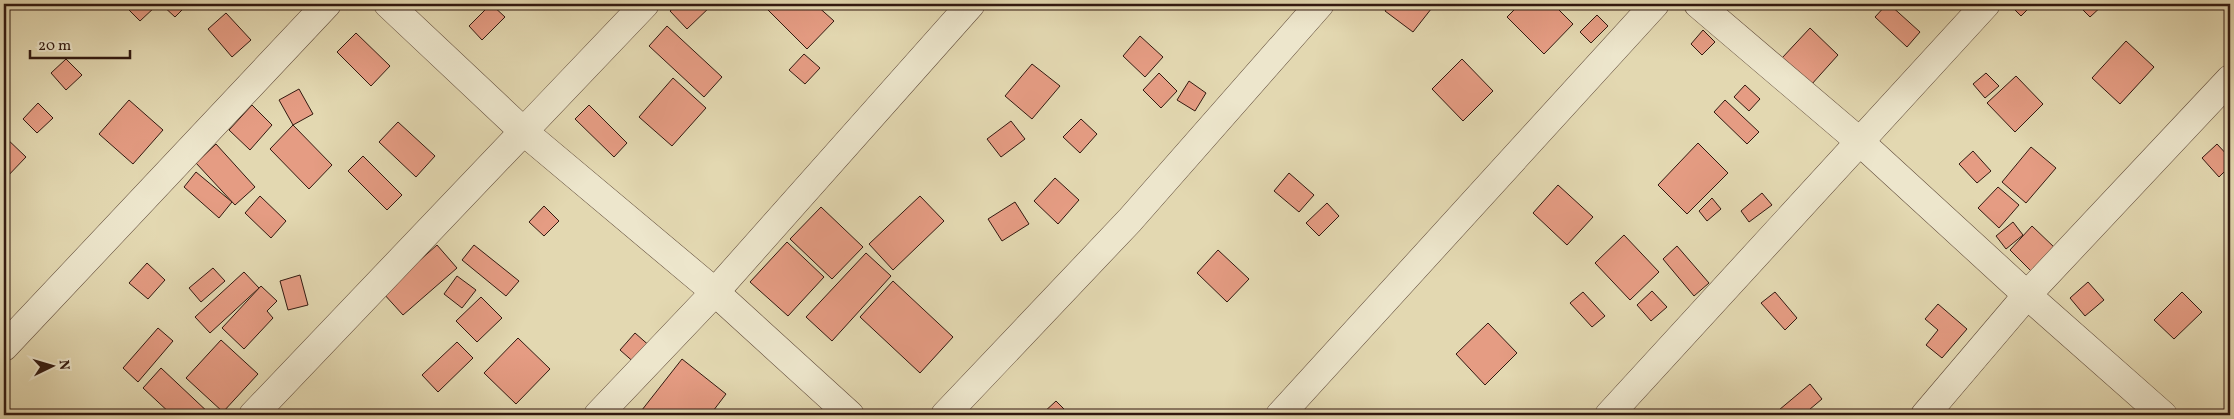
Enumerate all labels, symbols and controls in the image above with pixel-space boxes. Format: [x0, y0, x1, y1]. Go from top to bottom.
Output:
scale bar [30, 28, 130, 60]
text: 20 m [38, 36, 71, 57]
north arrow [28, 342, 78, 392]
text: N [54, 359, 73, 371]

